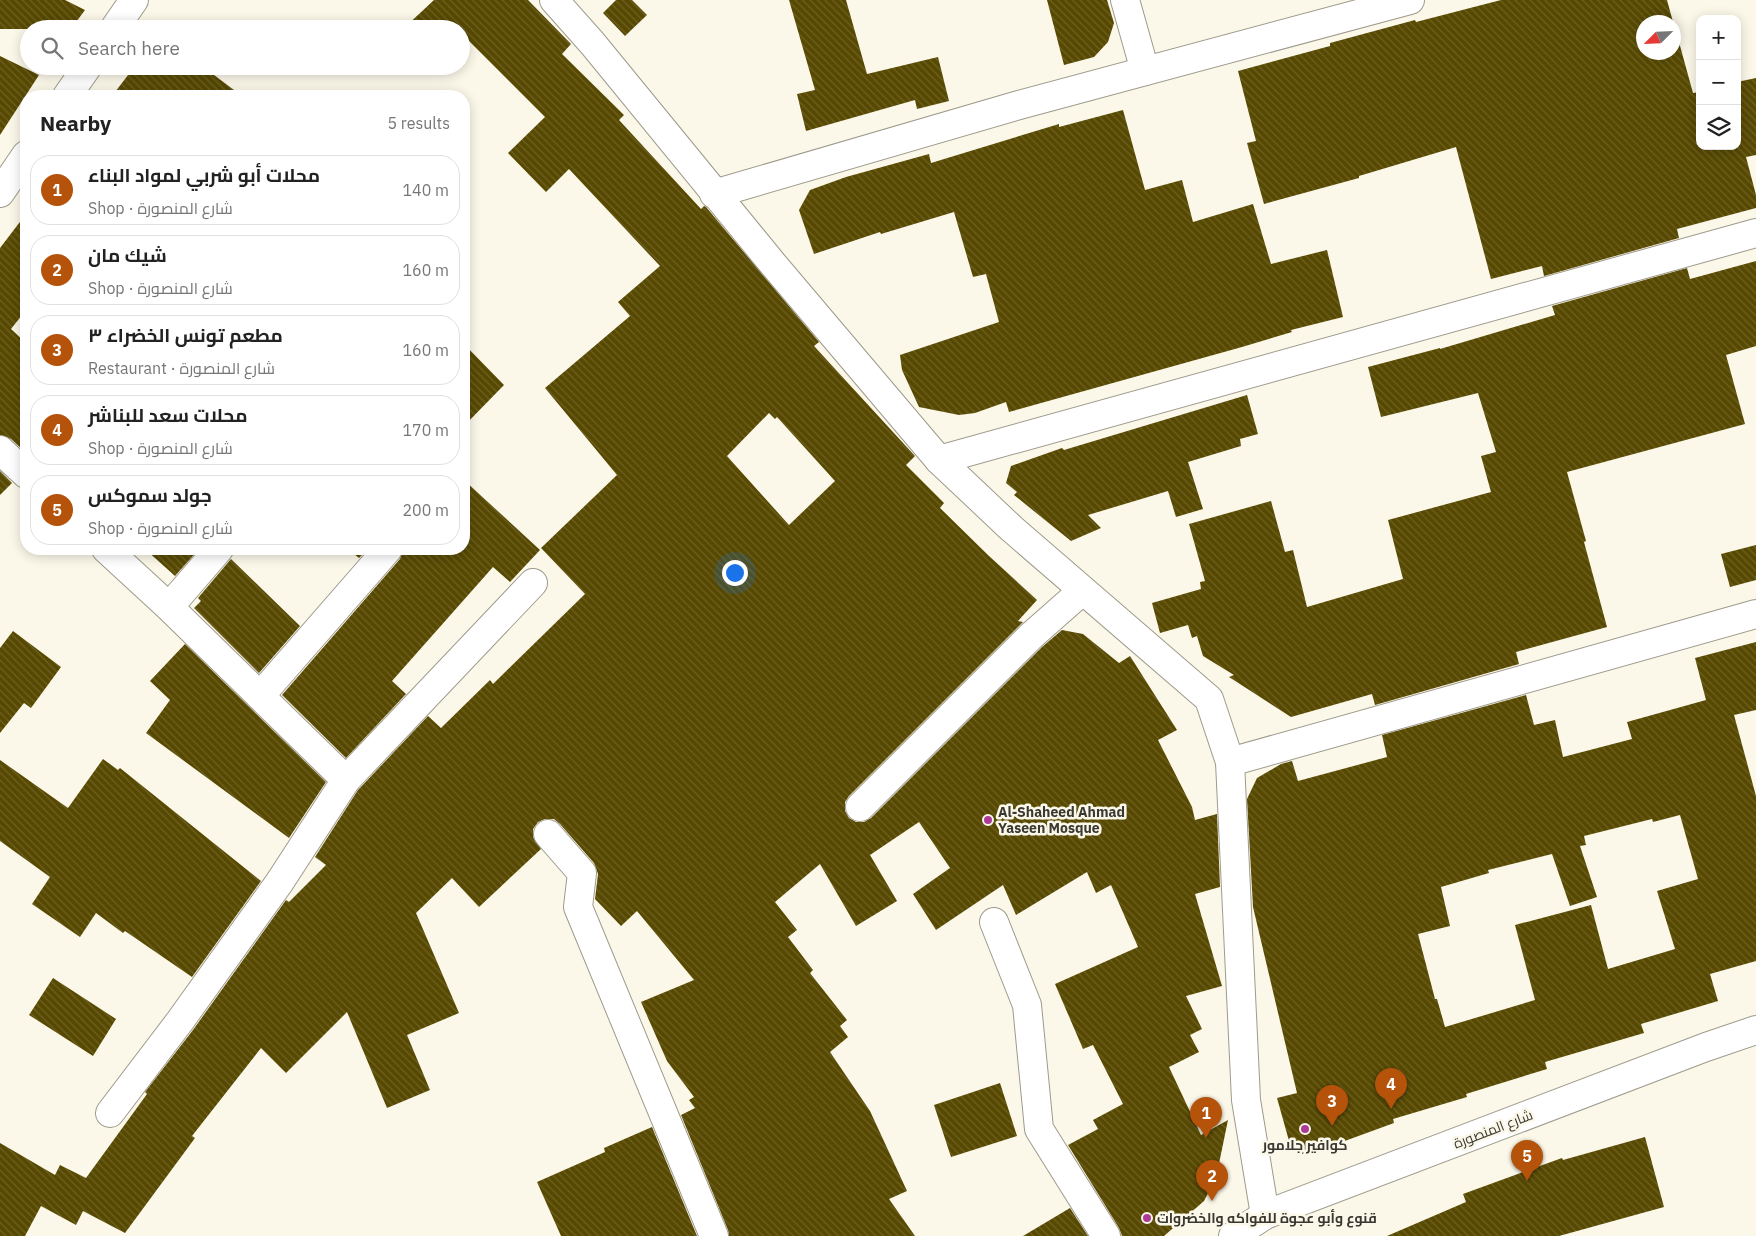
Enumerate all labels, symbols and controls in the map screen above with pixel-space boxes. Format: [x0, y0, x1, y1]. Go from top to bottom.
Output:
north arrow [1636, 15, 1681, 60]
map controls [1696, 15, 1741, 150]
button: + [1696, 15, 1741, 60]
search box [20, 20, 470, 75]
icon: search [38, 34, 66, 62]
text: Search here [78, 36, 180, 60]
button: − [1696, 60, 1741, 105]
button: layers [1696, 105, 1741, 150]
text: Nearby [40, 109, 111, 137]
text: 5 results [387, 113, 450, 133]
text: محلات أبو شربي لمواد البناء [88, 163, 320, 187]
text: 1 [52, 180, 62, 200]
text: 140 m [402, 180, 449, 200]
text: Shop · شارع المنصورة [88, 198, 233, 218]
text: شيك مان [88, 243, 167, 267]
text: 2 [52, 260, 62, 280]
text: 160 m [402, 260, 449, 280]
text: Shop · شارع المنصورة [88, 278, 233, 298]
text: مطعم تونس الخضراء ٣ [88, 323, 283, 347]
text: 3 [52, 340, 62, 360]
text: 160 m [402, 340, 449, 360]
text: Restaurant · شارع المنصورة [88, 358, 275, 378]
text: محلات سعد للبناشر [88, 403, 248, 427]
text: 4 [52, 420, 62, 440]
text: 170 m [402, 420, 449, 440]
text: Shop · شارع المنصورة [88, 438, 233, 458]
text: جولد سموكس [88, 483, 212, 507]
text: 5 [52, 500, 62, 520]
text: 200 m [402, 500, 449, 520]
text: Shop · شارع المنصورة [88, 518, 233, 538]
your location [722, 560, 748, 586]
place label: Al-Shaheed Ahmad Yaseen Mosque [998, 803, 1125, 837]
marker: Al-Shaheed Ahmad Yaseen Mosque [982, 814, 994, 826]
pin: 4 [1375, 1068, 1407, 1109]
pin: 3 [1316, 1085, 1348, 1126]
pin: 1 [1190, 1097, 1222, 1138]
street label: شارع المنصورة [1451, 1106, 1535, 1152]
marker: كوافير جلامور [1299, 1123, 1311, 1135]
place label: كوافير جلامور [1261, 1136, 1348, 1154]
pin: 5 [1511, 1140, 1543, 1181]
pin: 2 [1196, 1160, 1228, 1201]
place label: قنوع وأبو عجوة للفواكه والخضروات [1157, 1209, 1377, 1228]
marker: قنوع وأبو عجوة للفواكه والخضروات [1141, 1212, 1153, 1224]

